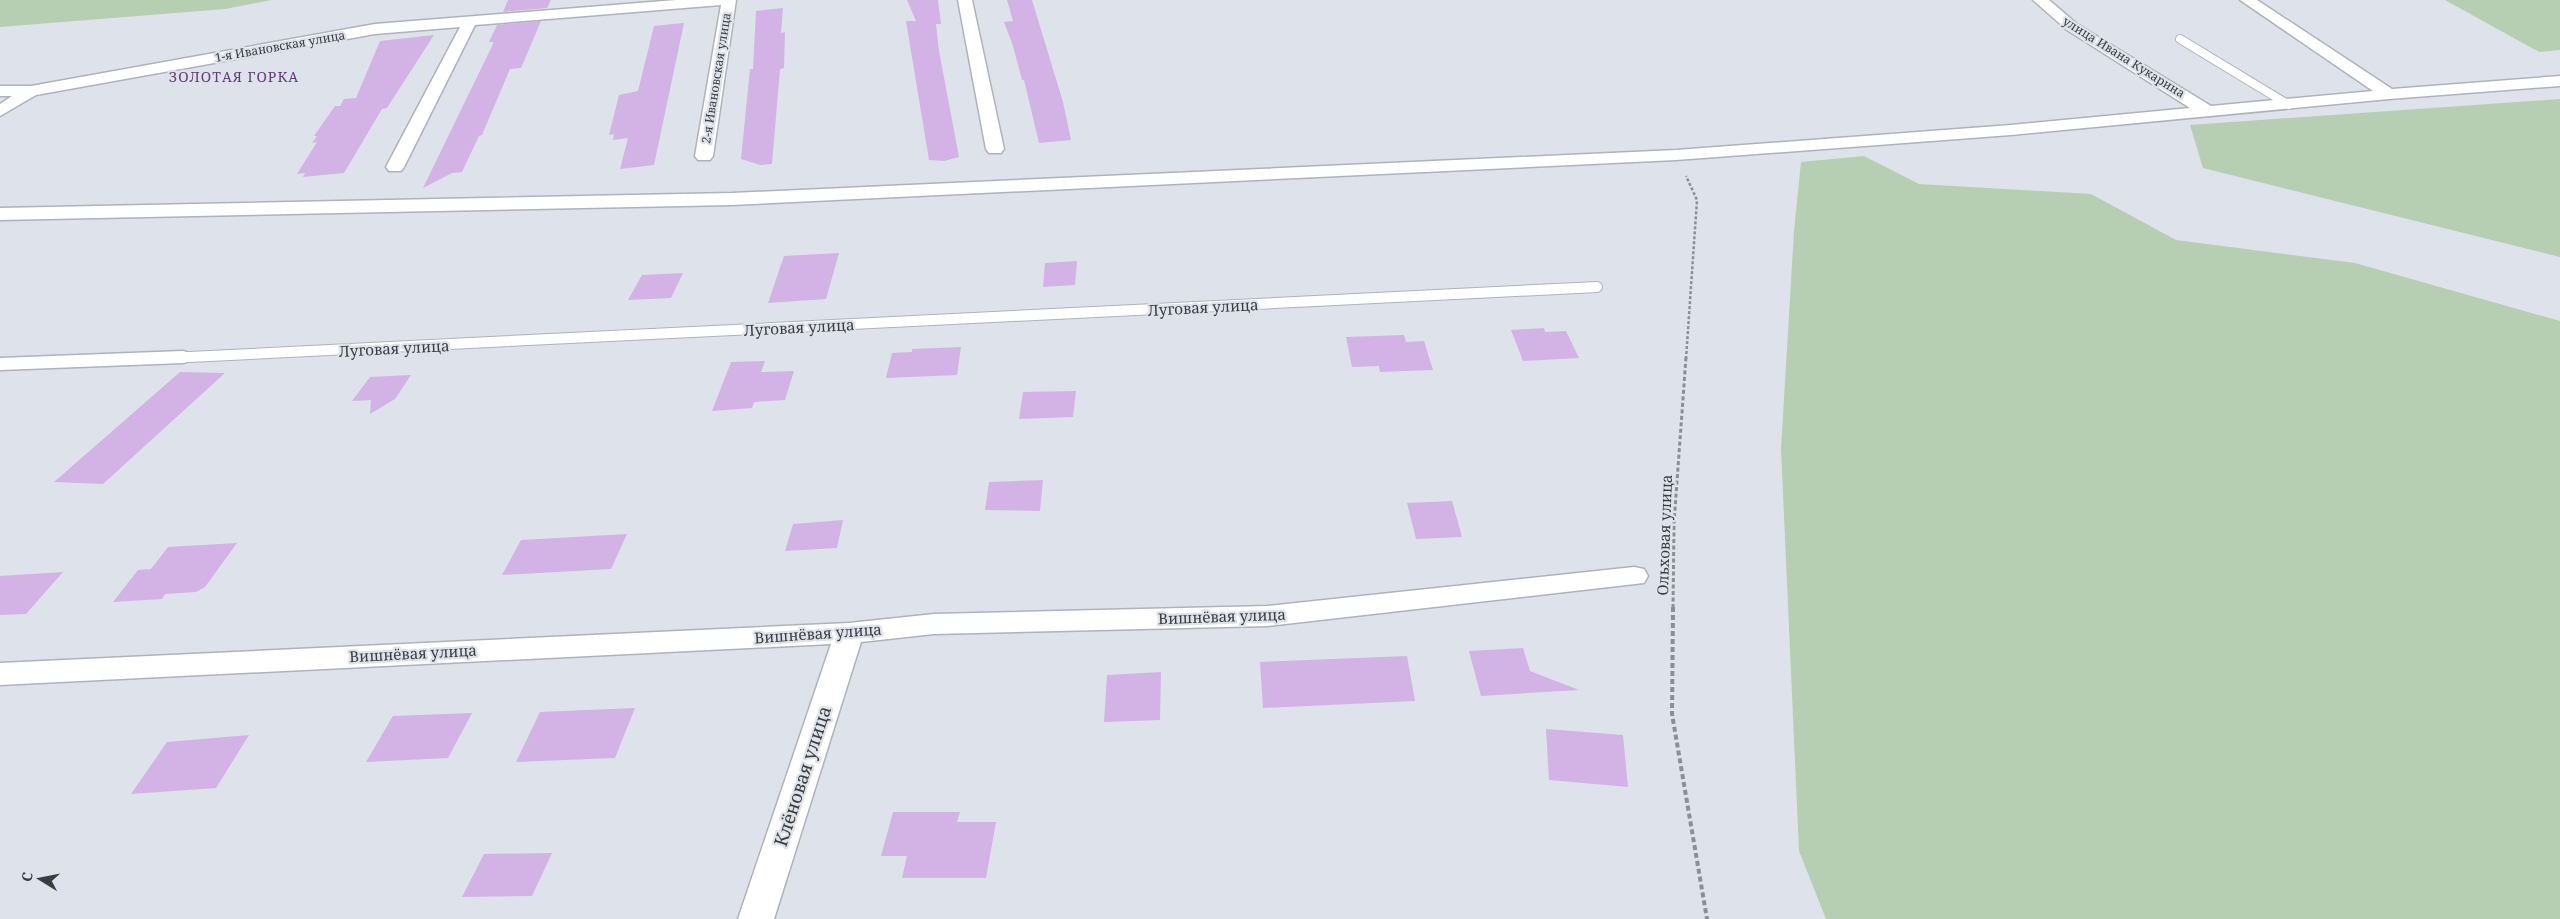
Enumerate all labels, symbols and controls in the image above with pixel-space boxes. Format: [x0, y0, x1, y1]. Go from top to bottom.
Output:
street label: 2-я Ивановская улица [697, 11, 735, 145]
street label: улица Ивана Кукарина [2060, 12, 2189, 102]
street label: 1-я Ивановская улица [214, 26, 347, 66]
district label: ЗОЛОТАЯ ГОРКА [169, 67, 299, 86]
street label: Луговая улица [1147, 294, 1259, 320]
street label: Луговая улица [743, 314, 855, 340]
street label: Луговая улица [338, 335, 450, 361]
street label: Ольховая улица [1652, 474, 1676, 596]
street label: Вишнёвая улица [1158, 604, 1286, 628]
street label: Вишнёвая улица [754, 619, 882, 647]
street label: Вишнёвая улица [349, 640, 477, 666]
street label: Клёновая улица [768, 703, 836, 849]
north arrow [15, 854, 65, 904]
text: С [17, 870, 37, 883]

